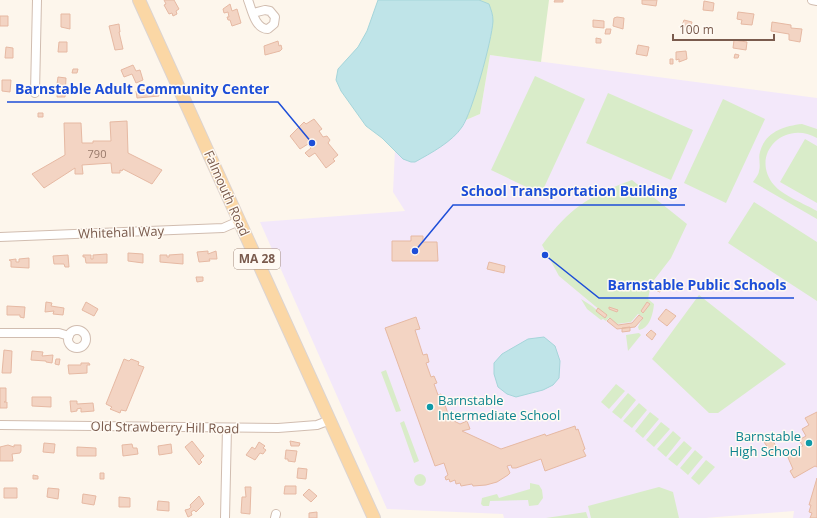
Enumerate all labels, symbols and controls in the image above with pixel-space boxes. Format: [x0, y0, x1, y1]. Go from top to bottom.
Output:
scale bar [673, 16, 774, 42]
text: 100 m [679, 21, 714, 38]
callout: Barnstable Adult Community Center [7, 76, 278, 102]
text: Barnstable Adult Community Center [15, 79, 270, 98]
house number: 790 [88, 146, 106, 161]
street label: Falmouth Road [200, 147, 254, 239]
callout: School Transportation Building [453, 179, 685, 205]
text: School Transportation Building [461, 181, 677, 200]
street label: Whitehall Way [78, 221, 165, 242]
road number: MA 28 [234, 249, 280, 269]
callout: Barnstable Public Schools [599, 272, 794, 298]
text: Barnstable Public Schools [608, 275, 786, 294]
place label: Barnstable Intermediate School [438, 391, 560, 424]
marker: Barnstable Intermediate School [425, 402, 435, 412]
street label: Old Strawberry Hill Road [91, 417, 239, 437]
place label: Barnstable High School [729, 427, 801, 460]
marker: Barnstable High School [804, 438, 814, 448]

